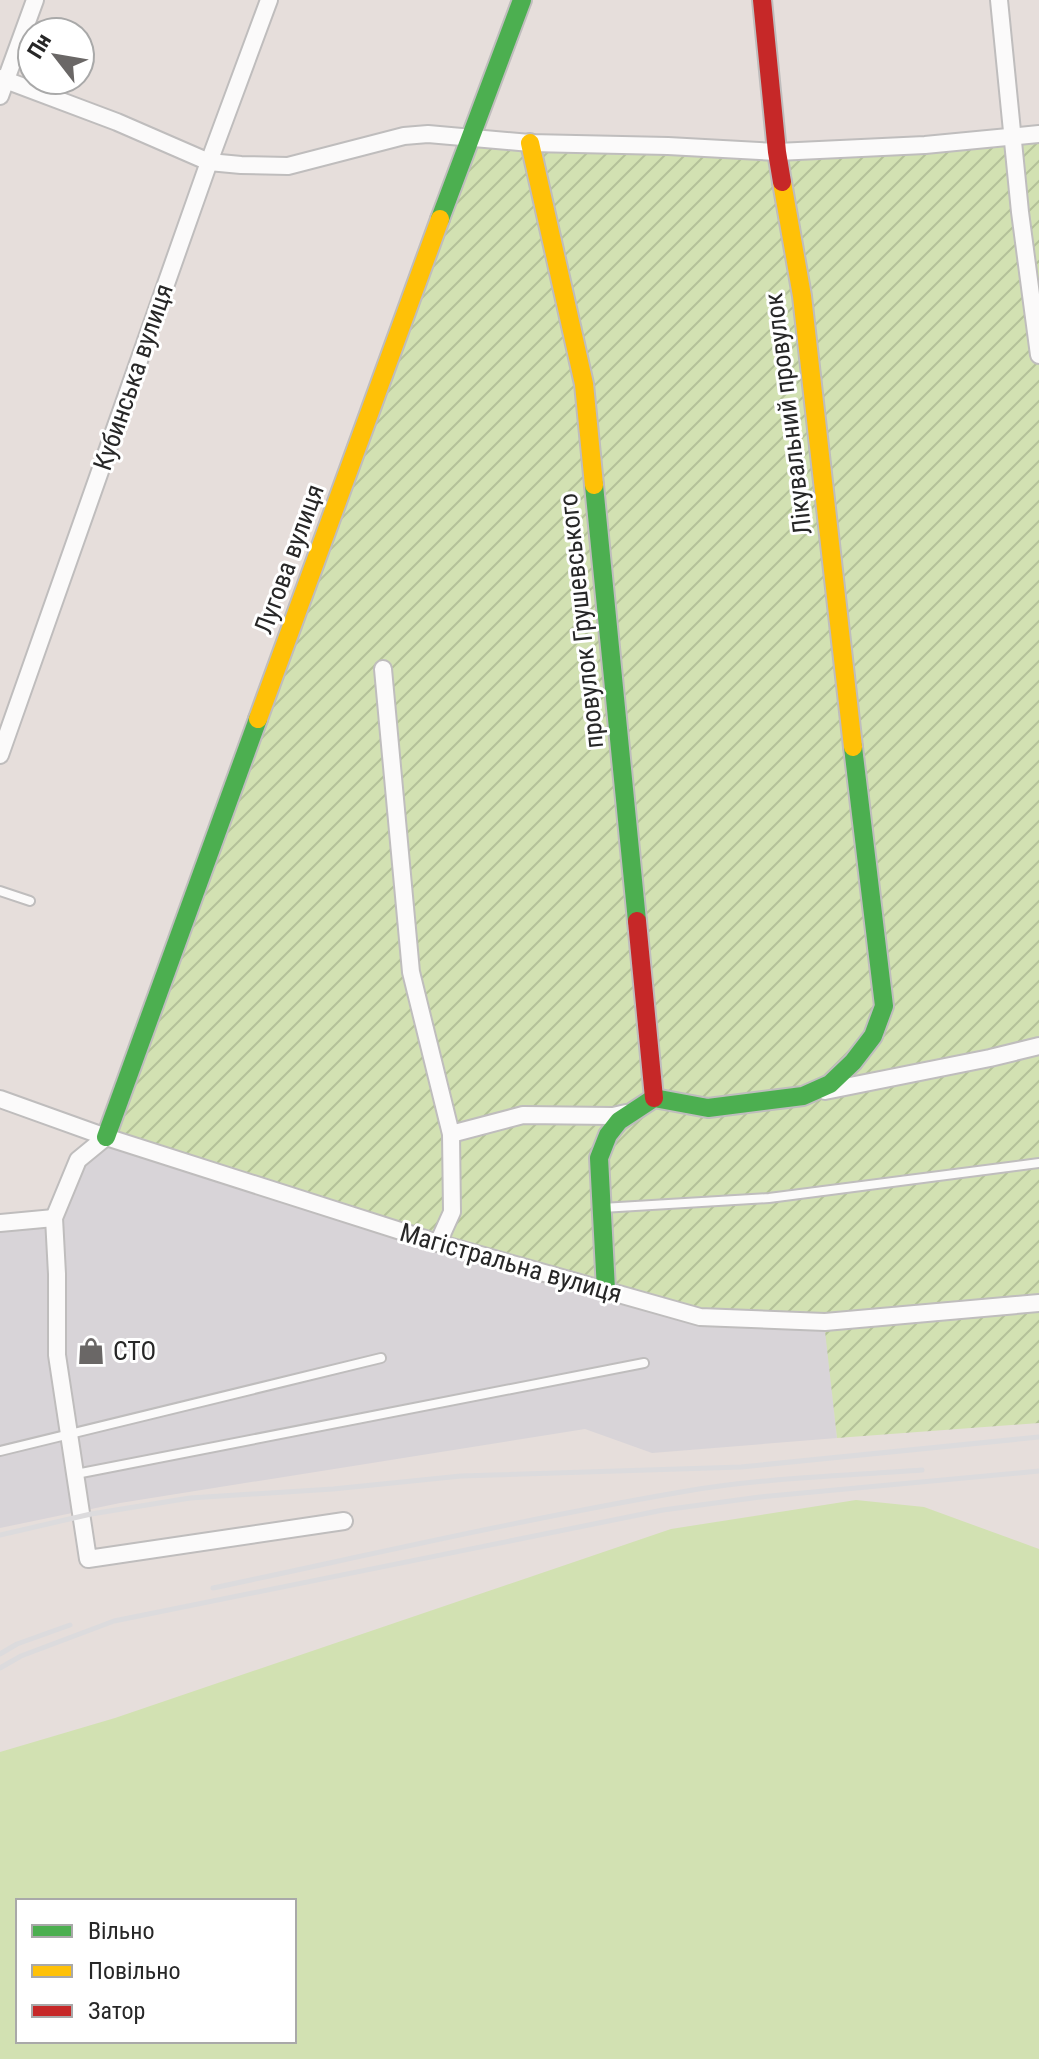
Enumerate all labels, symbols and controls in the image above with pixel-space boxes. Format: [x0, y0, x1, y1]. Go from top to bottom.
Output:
north arrow [16, 16, 96, 96]
text: Пн [22, 29, 56, 63]
street label: Кубинська вулиця [87, 280, 179, 474]
street label: Лікувальний провулок [758, 291, 818, 537]
street label: Лугова вулиця [248, 480, 330, 638]
street label: провулок Грушевського [553, 492, 609, 750]
street label: Магістральна вулиця [397, 1217, 625, 1309]
shop icon: СТО [76, 1336, 106, 1366]
place label: СТО [113, 1336, 156, 1366]
legend [16, 1899, 296, 2043]
text: Вільно [88, 1917, 155, 1945]
text: Повільно [88, 1957, 181, 1985]
text: Затор [88, 1997, 145, 2025]

